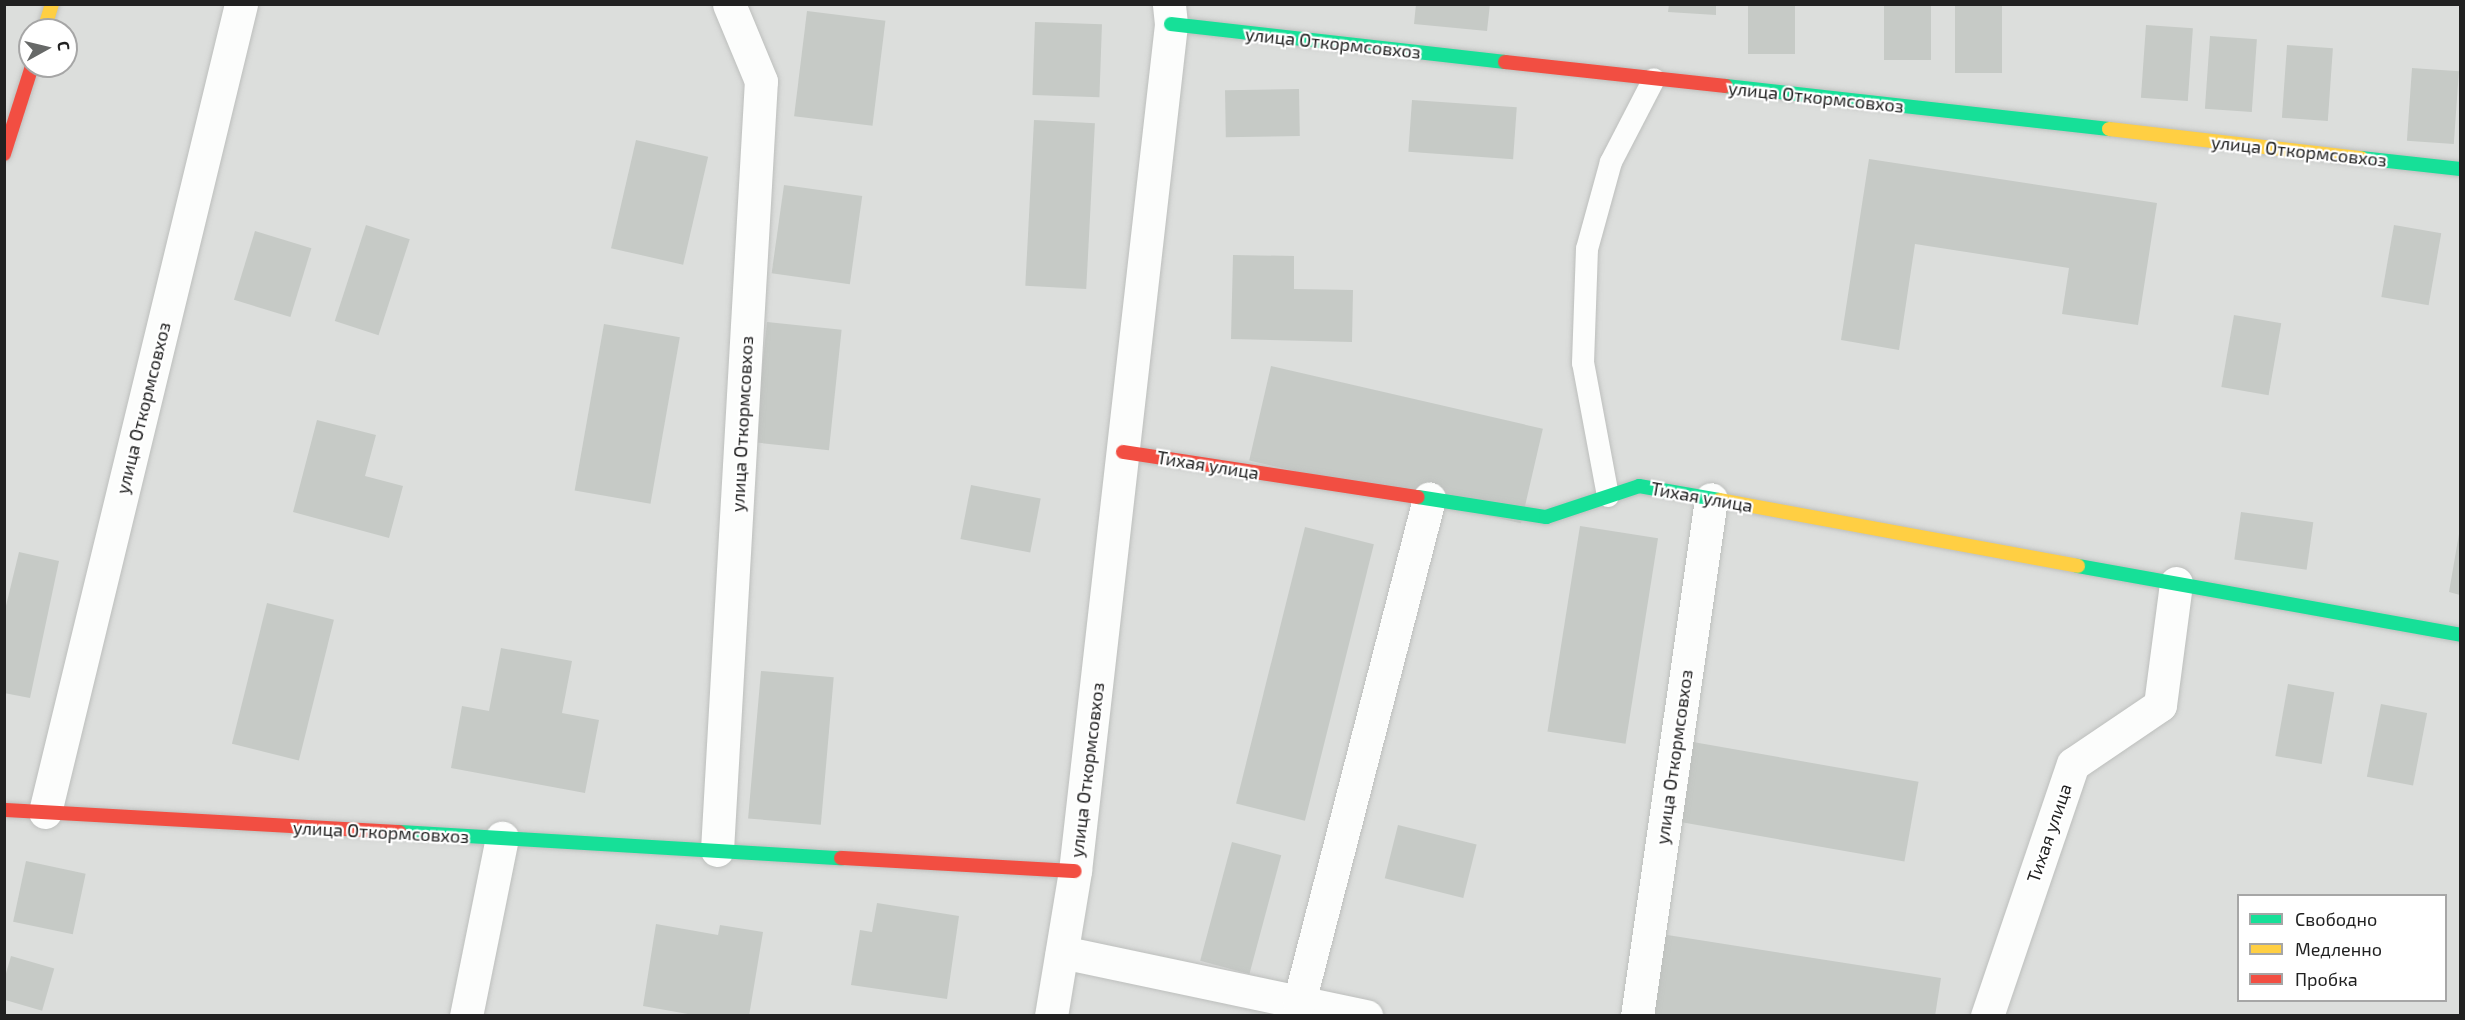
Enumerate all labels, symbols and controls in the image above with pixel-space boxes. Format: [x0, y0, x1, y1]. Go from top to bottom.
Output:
north arrow [18, 18, 78, 78]
street label: улица Откормсовхоз [1244, 23, 1422, 63]
text: С [54, 40, 74, 52]
street label: улица Откормсовхоз [1727, 77, 1905, 117]
street label: улица Откормсовхоз [2210, 131, 2388, 171]
street label: улица Откормсовхоз [111, 320, 175, 496]
street label: улица Откормсовхоз [727, 335, 757, 513]
street label: Тихая улица [1155, 446, 1261, 484]
street label: Тихая улица [1649, 477, 1755, 517]
street label: улица Откормсовхоз [1651, 668, 1697, 846]
street label: улица Откормсовхоз [1066, 681, 1108, 859]
street label: Тихая улица [2022, 781, 2076, 885]
street label: улица Откормсовхоз [292, 817, 470, 847]
legend [2237, 894, 2447, 1002]
text: Свободно [2295, 908, 2377, 930]
text: Медленно [2295, 938, 2382, 960]
text: Пробка [2295, 968, 2358, 990]

